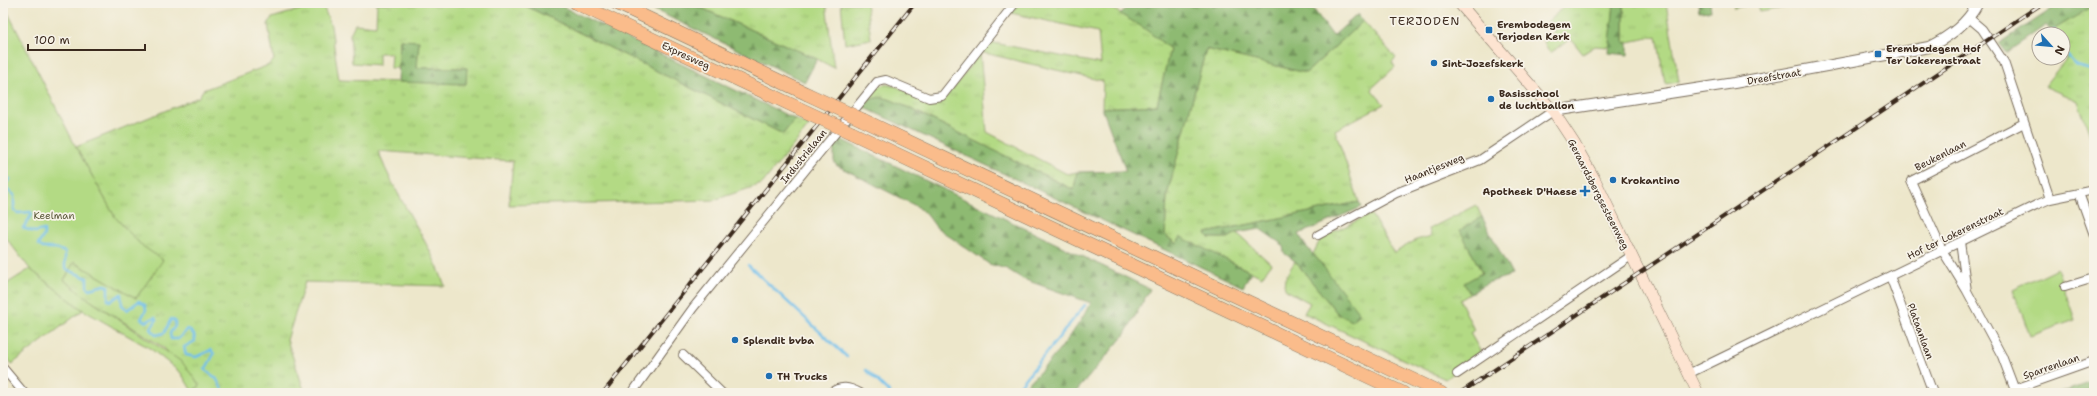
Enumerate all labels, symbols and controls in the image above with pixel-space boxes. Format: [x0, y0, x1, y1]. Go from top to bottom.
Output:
district label: TERJODEN [1390, 13, 1460, 29]
place label: Erembodegem Terjoden Kerk [1497, 18, 1571, 43]
marker: Erembodegem Terjoden Kerk [1484, 25, 1494, 35]
scale bar [28, 26, 145, 52]
north arrow [2031, 26, 2071, 66]
text: 100 m [34, 32, 70, 48]
street label: Expresweg [660, 39, 712, 72]
place label: Erembodegem Hof Ter Lokerenstraat [1886, 42, 1981, 67]
text: N [2051, 43, 2068, 58]
marker: Erembodegem Hof Ter Lokerenstraat [1873, 49, 1883, 59]
place label: Sint-Jozefskerk [1442, 57, 1524, 70]
marker: Sint-Jozefskerk [1429, 58, 1439, 68]
street label: Dreefstraat [1746, 65, 1802, 88]
place label: Basisschool de luchtballon [1499, 87, 1575, 112]
marker: Basisschool de luchtballon [1486, 94, 1496, 104]
street label: Industrielaan [777, 126, 829, 186]
street label: Geraardsbergsesteenweg [1565, 137, 1632, 252]
street label: Beukenlaan [1912, 137, 1968, 174]
street label: Haantjesweg [1403, 151, 1466, 186]
place label: Krokantino [1621, 174, 1680, 187]
marker: Krokantino [1608, 175, 1618, 185]
place label: Apotheek D'Haese [1483, 185, 1577, 198]
marker: Apotheek D'Haese [1580, 186, 1590, 196]
street label: Hof ter Lokerenstraat [1905, 204, 2006, 262]
park label: Keelman [33, 209, 75, 222]
street label: Plataanlaan [1904, 301, 1937, 361]
place label: Splendit bvba [743, 334, 814, 347]
marker: Splendit bvba [730, 335, 740, 345]
street label: Sparrenlaan [2021, 351, 2081, 382]
place label: TH Trucks [777, 370, 828, 383]
marker: TH Trucks [764, 371, 774, 381]

